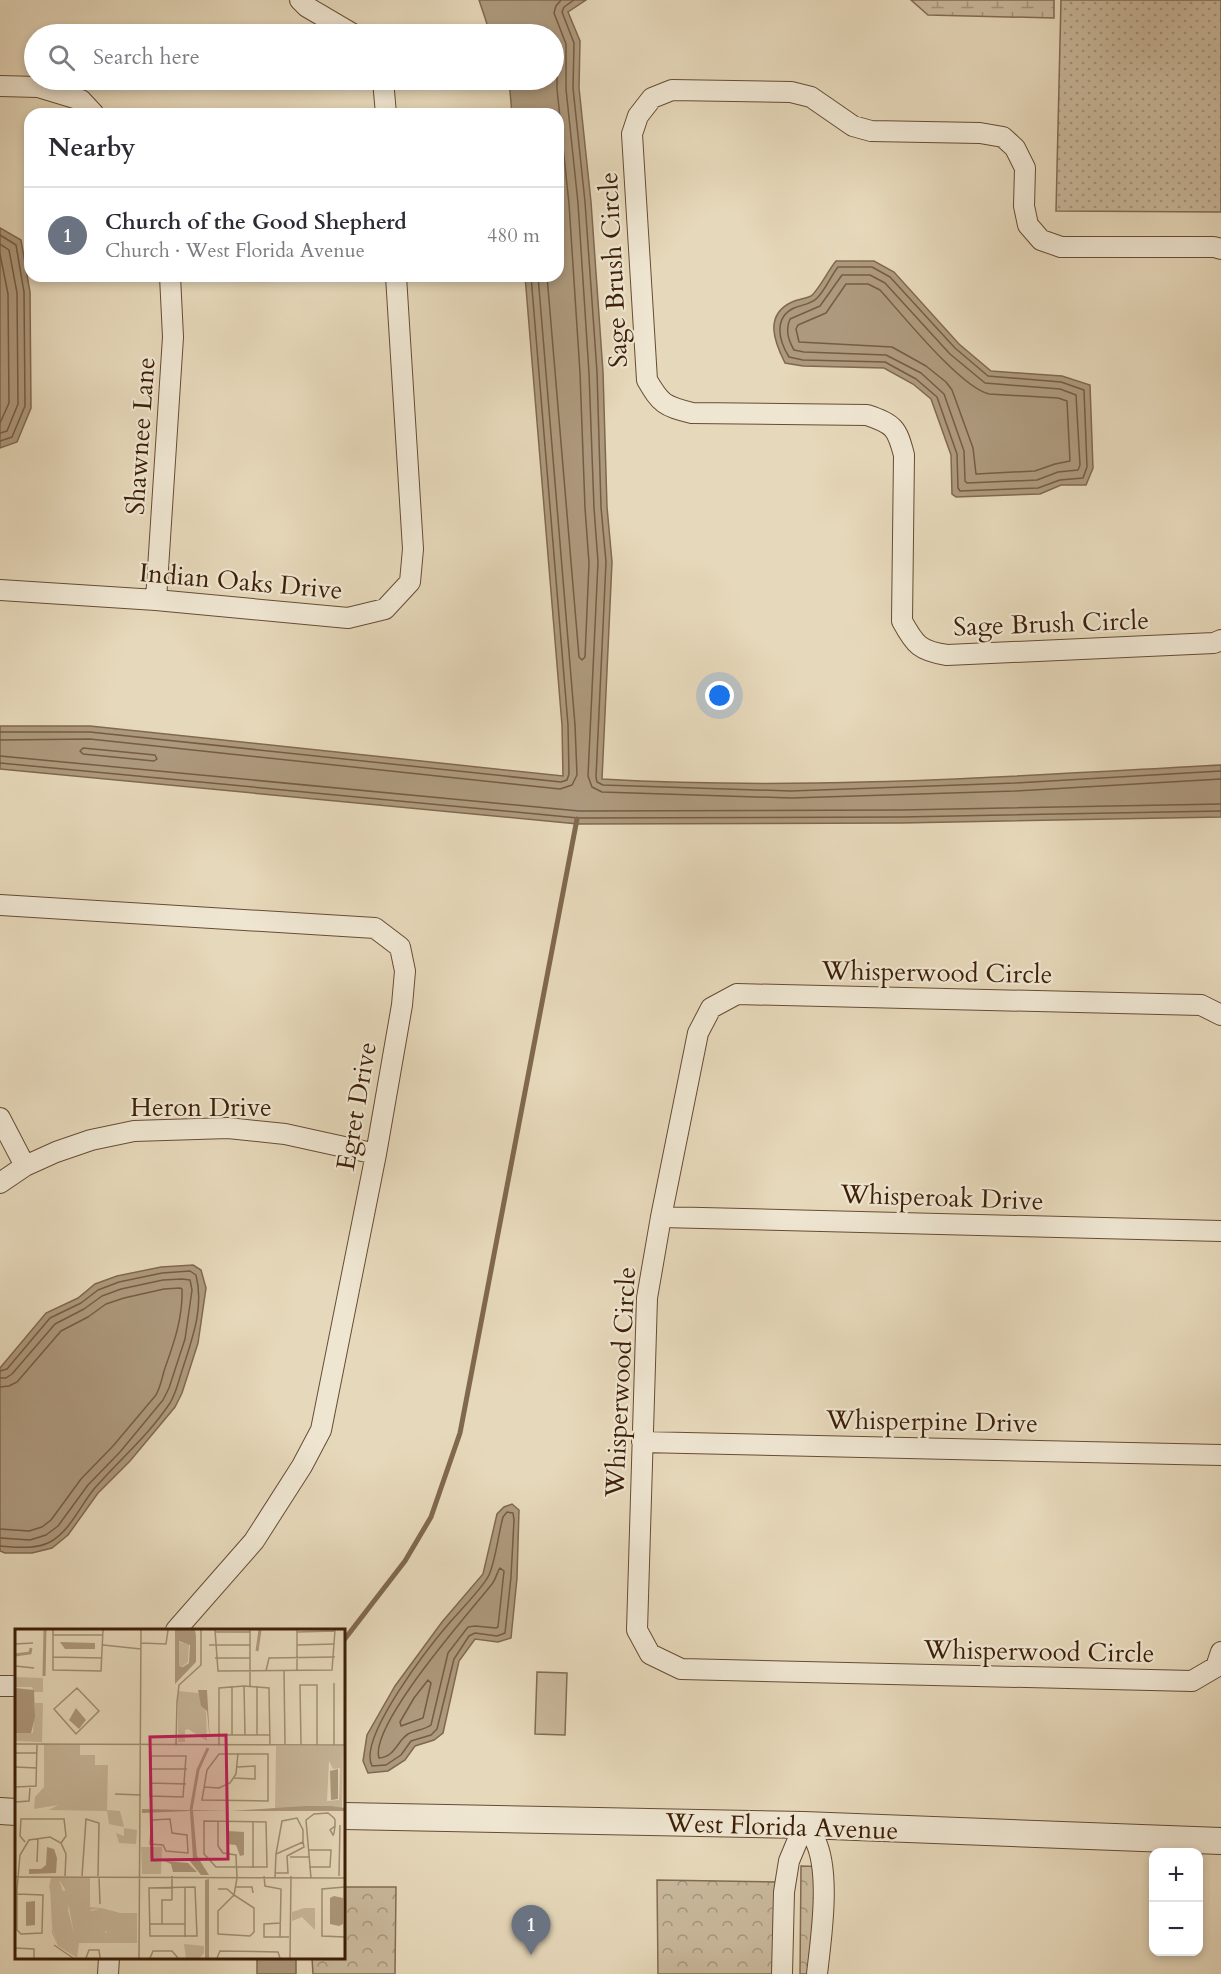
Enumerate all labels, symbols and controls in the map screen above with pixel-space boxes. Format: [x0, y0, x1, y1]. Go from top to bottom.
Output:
search box [24, 24, 564, 90]
icon: search [45, 41, 78, 74]
text: Search here [93, 42, 200, 72]
text: Nearby [48, 130, 136, 165]
street label: Sage Brush Circle [591, 171, 636, 369]
text: Church of the Good Shepherd [105, 207, 407, 237]
text: 1 [62, 222, 73, 249]
text: 480 m [487, 222, 540, 249]
text: Church · West Florida Avenue [105, 237, 365, 264]
street label: Shawnee Lane [118, 356, 163, 516]
street label: Indian Oaks Drive [138, 555, 344, 608]
street label: Sage Brush Circle [952, 603, 1150, 644]
your location [705, 681, 734, 710]
street label: Whisperwood Circle [820, 953, 1053, 992]
street label: Egret Drive [328, 1039, 385, 1173]
street label: Heron Drive [130, 1090, 272, 1125]
street label: Whisperoak Drive [839, 1176, 1044, 1219]
street label: Whisperwood Circle [597, 1266, 644, 1499]
street label: Whisperpine Drive [825, 1402, 1038, 1441]
inset map [15, 1629, 345, 1959]
street label: Whisperwood Circle [922, 1632, 1155, 1671]
street label: West Florida Avenue [664, 1805, 899, 1848]
map controls [1149, 1848, 1203, 1956]
button: + [1149, 1848, 1203, 1902]
button: − [1149, 1902, 1203, 1956]
pin: 1 [512, 1906, 550, 1955]

